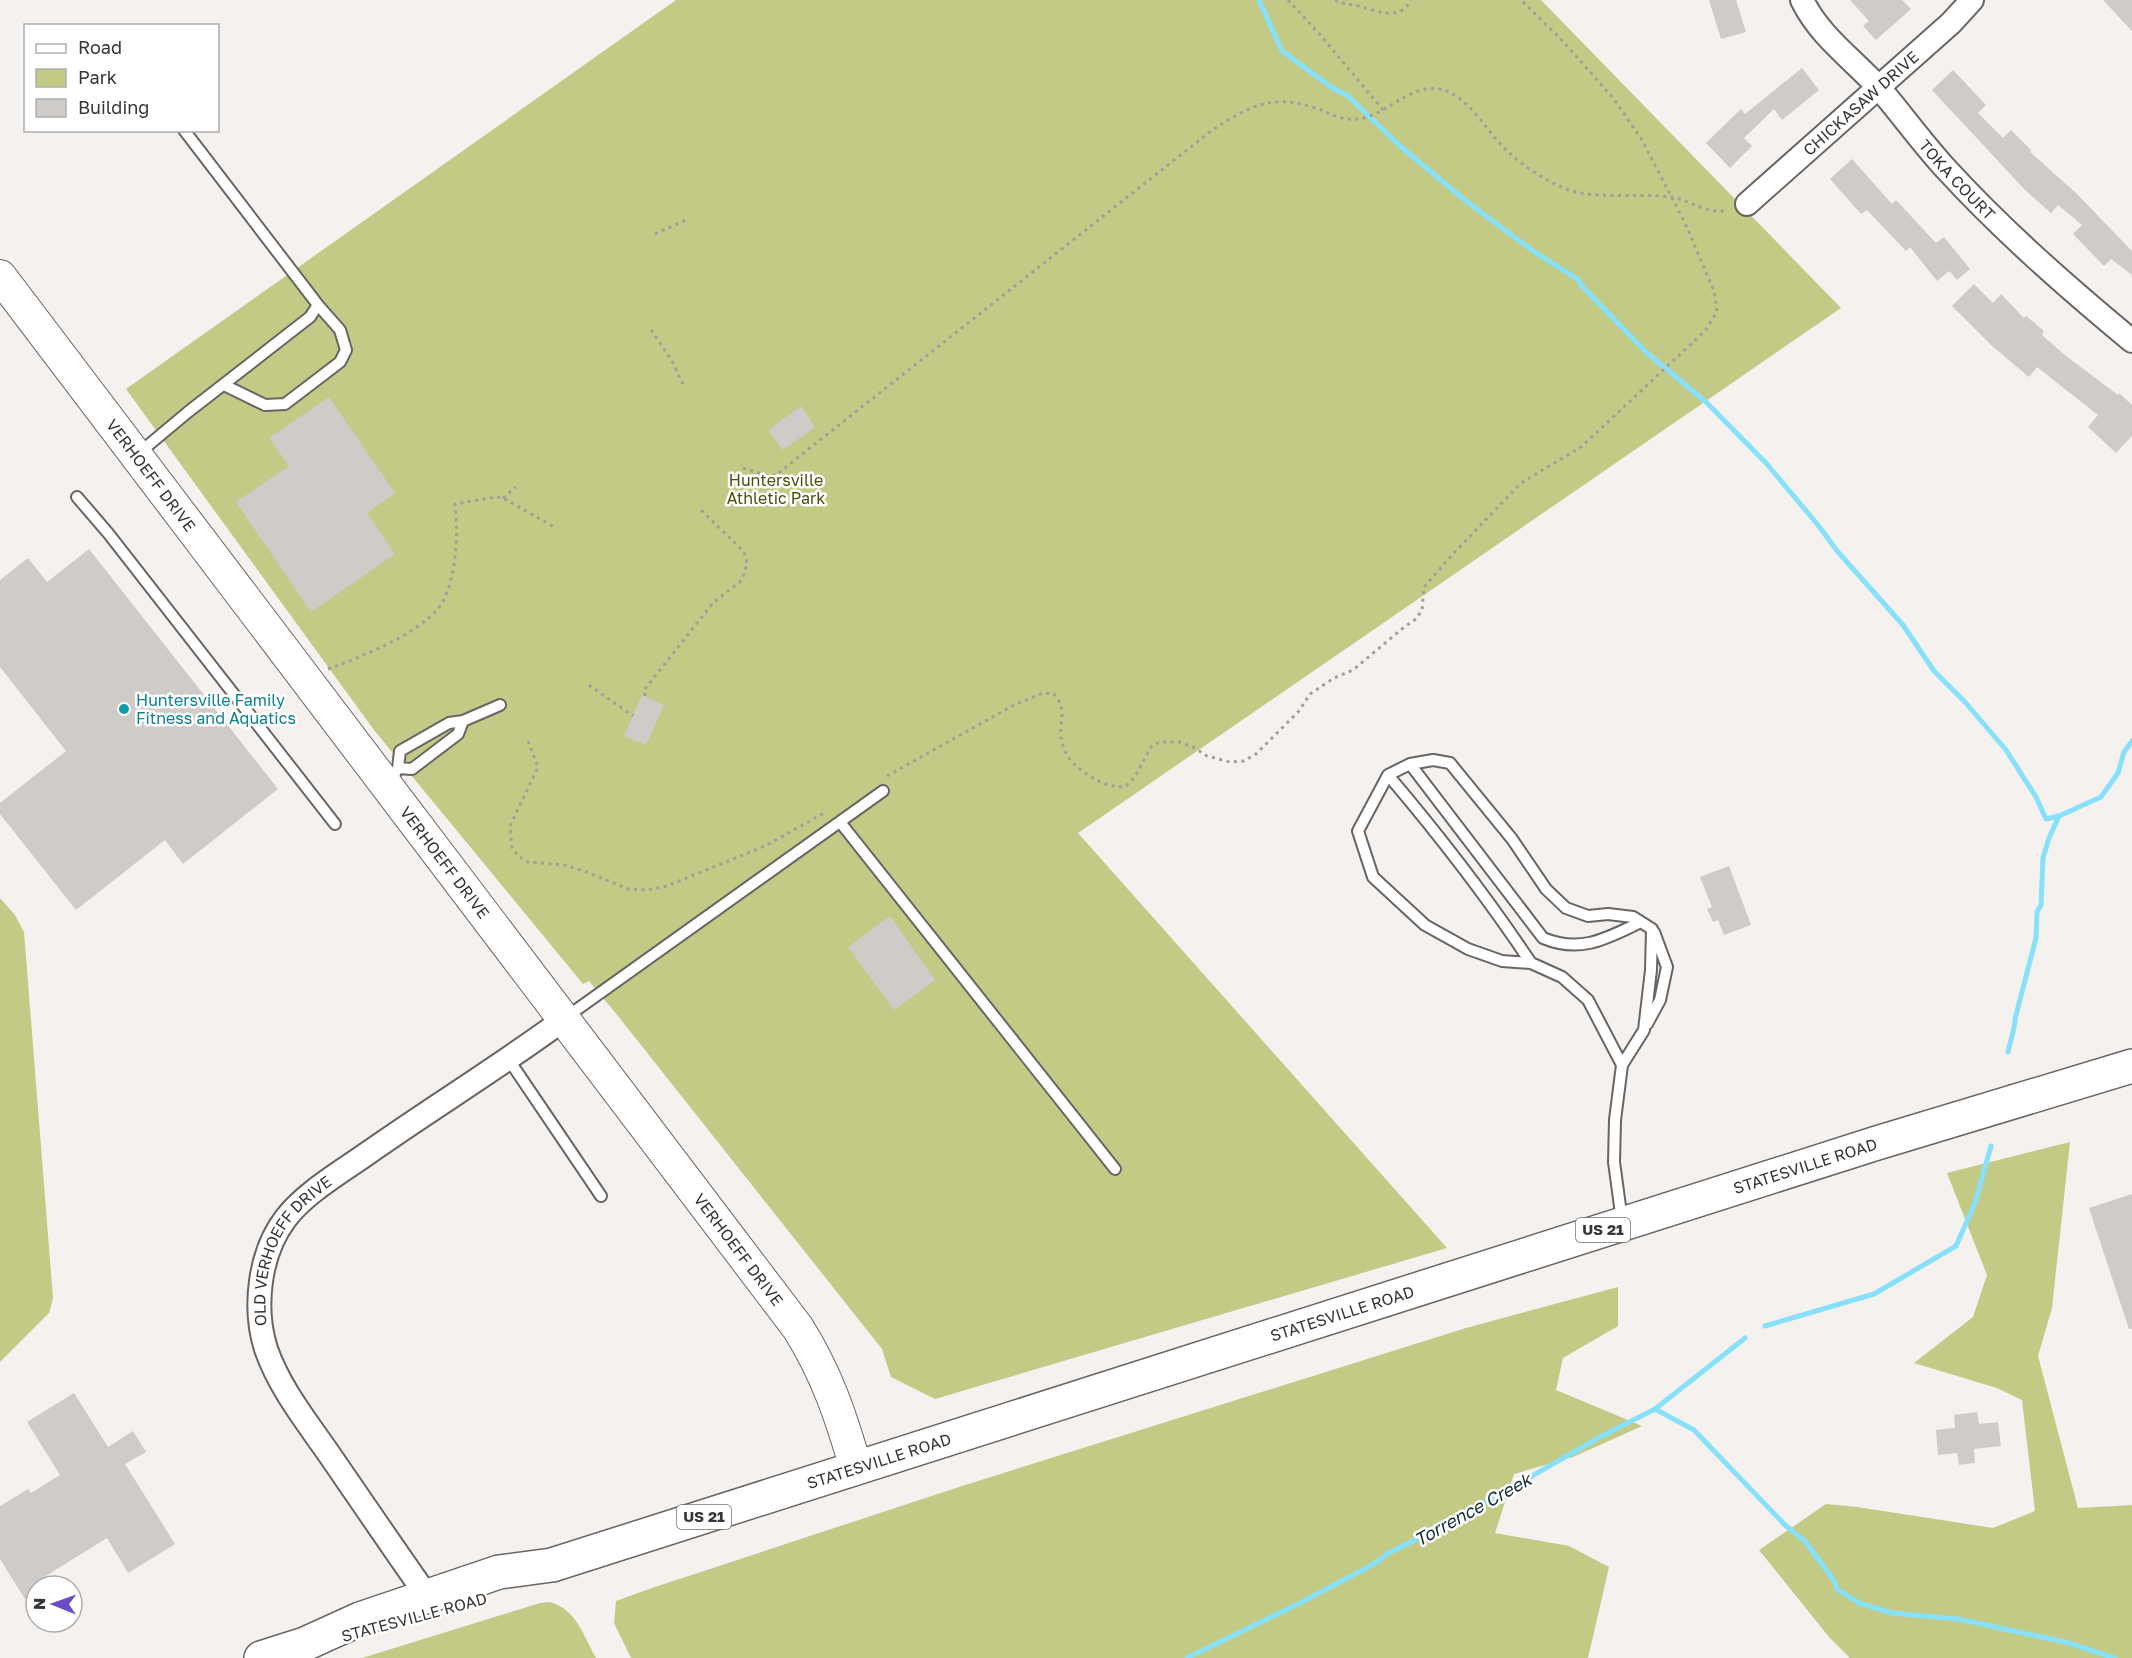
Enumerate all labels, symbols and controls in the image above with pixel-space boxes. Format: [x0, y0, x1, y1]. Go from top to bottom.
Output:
legend [24, 24, 219, 132]
text: Road [78, 36, 122, 58]
street label: CHICKASAW DRIVE [1799, 47, 1923, 160]
text: Park [78, 66, 117, 88]
text: Building [78, 96, 149, 118]
street label: TOKA COURT [1915, 135, 2000, 224]
street label: VERHOEFF DRIVE [102, 415, 200, 535]
park label: Huntersville Athletic Park [727, 470, 825, 508]
place label: Huntersville Family Fitness and Aquatics [136, 690, 296, 728]
marker: Huntersville Family Fitness and Aquatics [117, 702, 131, 716]
street label: VERHOEFF DRIVE [396, 802, 494, 923]
street label: STATESVILLE ROAD [1731, 1134, 1880, 1198]
street label: OLD VERHOEFF DRIVE [249, 1171, 335, 1327]
street label: VERHOEFF DRIVE [689, 1189, 788, 1310]
road number: US 21 [1576, 1218, 1630, 1242]
street label: STATESVILLE ROAD [1268, 1281, 1417, 1346]
street label: STATESVILLE ROAD [805, 1429, 954, 1493]
water label: Torrence Creek [1410, 1467, 1537, 1550]
road number: US 21 [677, 1505, 731, 1529]
north arrow [24, 1574, 84, 1634]
street label: STATESVILLE ROAD [339, 1588, 489, 1646]
text: N [29, 1597, 49, 1610]

